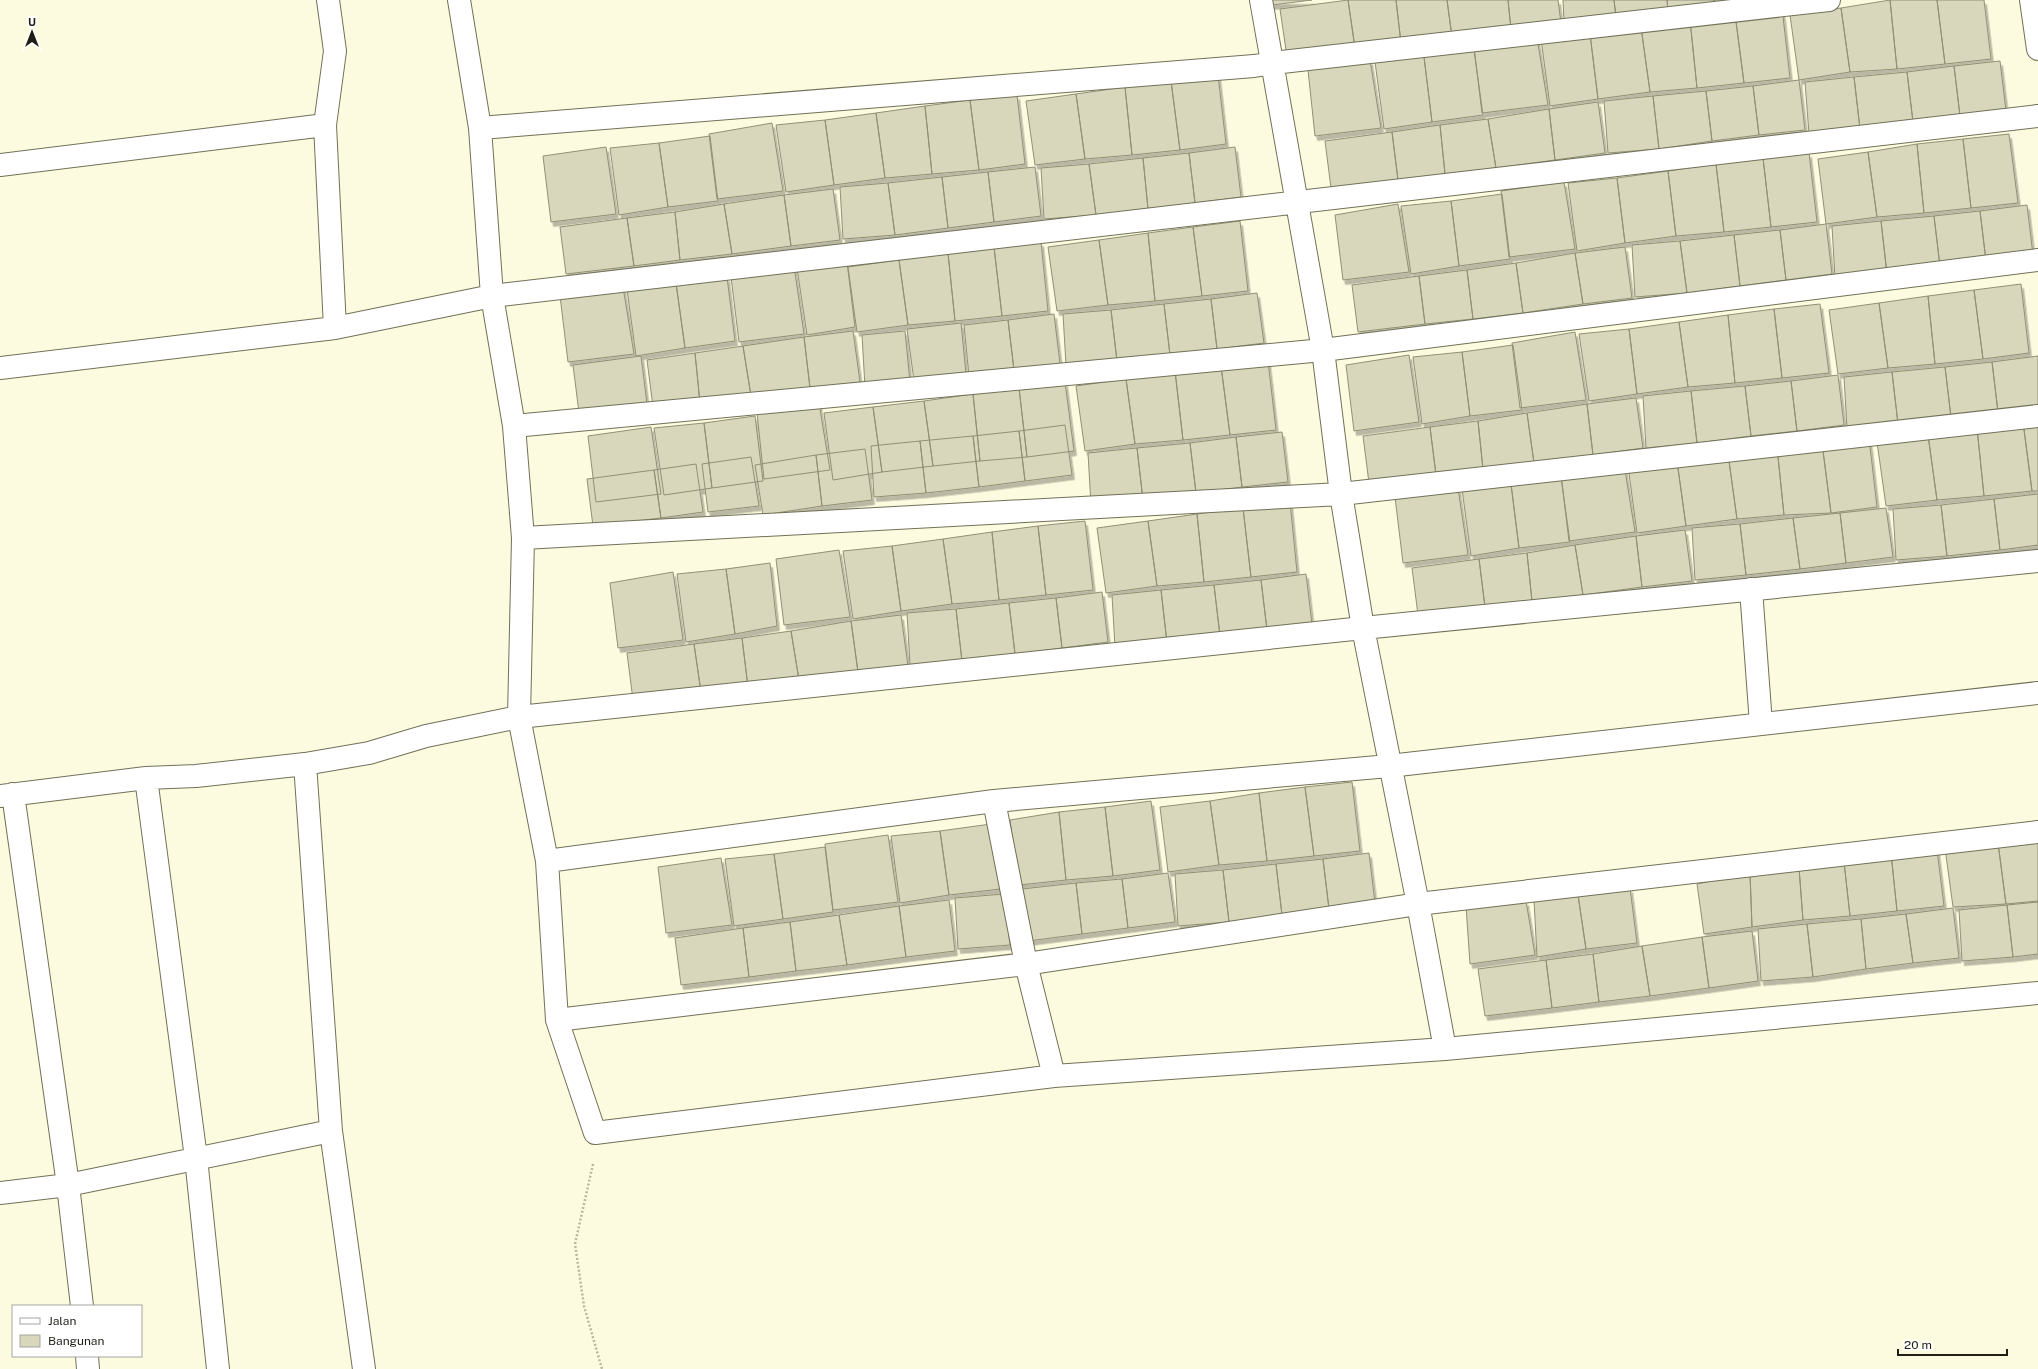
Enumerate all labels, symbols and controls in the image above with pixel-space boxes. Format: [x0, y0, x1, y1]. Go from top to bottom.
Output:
north arrow [12, 12, 52, 52]
text: U [28, 16, 36, 28]
legend [12, 1305, 142, 1357]
text: Jalan [48, 1314, 77, 1328]
scale bar [1898, 1331, 2007, 1357]
text: Bangunan [48, 1334, 104, 1348]
text: 20 m [1904, 1338, 1932, 1352]

